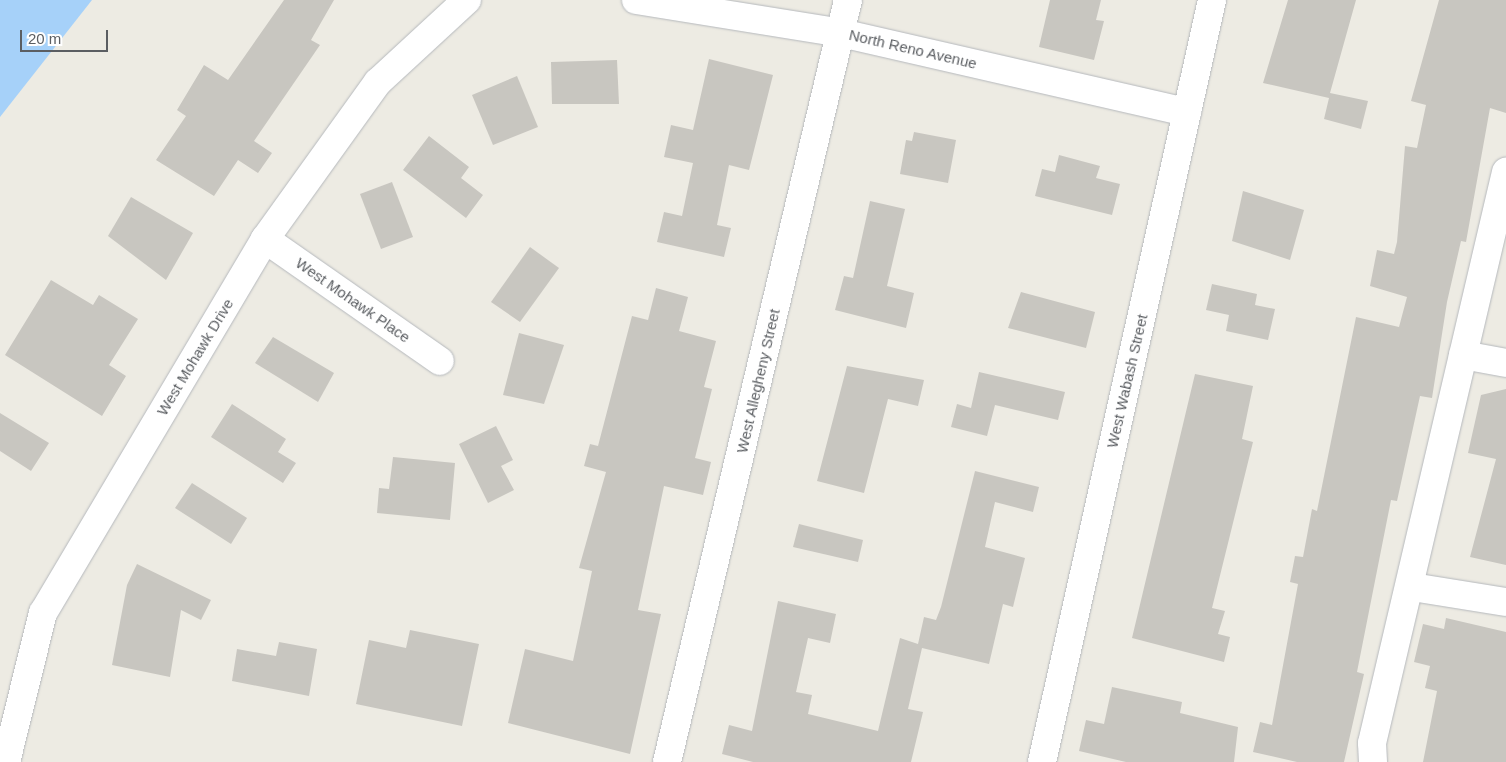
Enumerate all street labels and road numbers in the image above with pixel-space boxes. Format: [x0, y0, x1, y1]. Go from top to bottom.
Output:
street label: North Reno Avenue [847, 25, 979, 73]
street label: West Mohawk Place [292, 254, 414, 346]
street label: West Mohawk Drive [153, 295, 237, 419]
street label: West Allegheny Street [733, 307, 783, 455]
street label: West Wabash Street [1103, 312, 1151, 450]

